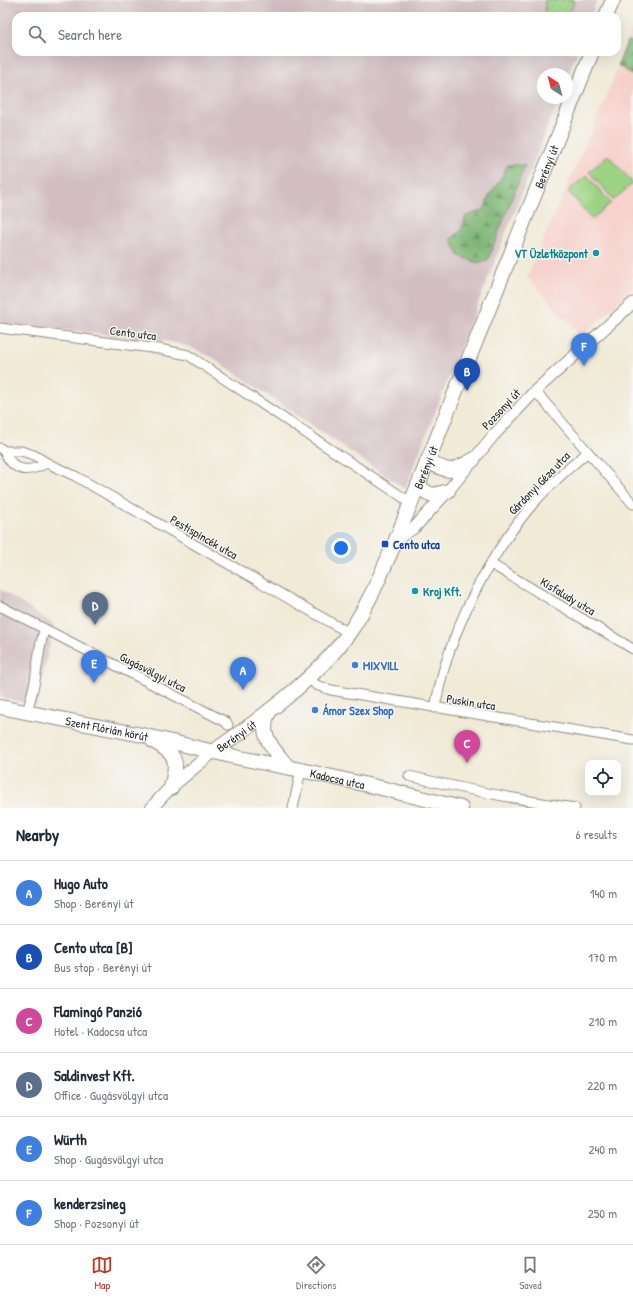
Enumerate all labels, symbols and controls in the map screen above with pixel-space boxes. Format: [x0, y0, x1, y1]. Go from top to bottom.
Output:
search box [12, 12, 621, 56]
icon: search [26, 23, 48, 45]
text: Search here [58, 24, 122, 45]
north arrow [537, 68, 573, 104]
street label: Berényi út [530, 142, 563, 191]
place label: VT Üzletközpont [515, 245, 589, 263]
marker: VT Üzletközpont [591, 248, 601, 258]
street label: Cento utca [109, 322, 158, 344]
pin: F [571, 333, 597, 366]
pin: B [454, 358, 480, 391]
street label: Pozsonyi út [478, 384, 525, 433]
street label: Berényi út [409, 442, 442, 491]
street label: Gárdonyi Géza utca [504, 447, 574, 518]
street label: Pestispincék utca [167, 511, 241, 563]
place label: Cento utca [393, 536, 440, 553]
your location [331, 538, 351, 558]
marker: Cento utca [380, 539, 390, 549]
street label: Kisfaludy utca [537, 573, 599, 619]
place label: Kroj Kft. [423, 583, 462, 600]
marker: Kroj Kft. [410, 586, 420, 596]
pin: D [82, 592, 108, 625]
street label: Gugásvölgyi utca [117, 648, 189, 696]
pin: E [81, 650, 107, 683]
pin: A [230, 657, 256, 690]
place label: MIXVILL [363, 657, 399, 674]
marker: MIXVILL [350, 660, 360, 670]
street label: Puskin utca [445, 690, 497, 714]
place label: Ámor Szex Shop [323, 702, 394, 720]
marker: Ámor Szex Shop [310, 705, 320, 715]
street label: Szent Flórián körút [64, 712, 151, 745]
street label: Berényi út [213, 715, 260, 756]
pin: C [454, 730, 480, 763]
map controls [585, 760, 621, 796]
button: locate [585, 760, 621, 796]
street label: Kadocsa utca [309, 764, 367, 793]
text: Nearby [16, 823, 59, 846]
text: 6 results [576, 825, 617, 843]
text: Hugo Auto [54, 873, 108, 894]
text: A [26, 884, 32, 902]
text: 140 m [590, 884, 617, 902]
text: Shop · Berényi út [54, 894, 134, 912]
text: Cento utca [B] [54, 937, 133, 958]
text: B [26, 948, 32, 966]
text: 170 m [588, 948, 617, 966]
text: Bus stop · Berényi út [54, 958, 152, 976]
text: Flamingó Panzió [54, 1001, 142, 1022]
text: C [25, 1012, 33, 1030]
text: 210 m [589, 1012, 617, 1030]
text: Hotel · Kadocsa utca [54, 1022, 147, 1040]
text: Saldinvest Kft. [54, 1065, 135, 1086]
text: D [26, 1076, 32, 1094]
text: 220 m [587, 1076, 617, 1094]
text: Office · Gugásvölgyi utca [54, 1086, 168, 1104]
text: Würth [54, 1129, 86, 1150]
text: E [26, 1140, 32, 1158]
text: 240 m [588, 1140, 617, 1158]
text: Shop · Gugásvölgyi utca [54, 1150, 163, 1168]
text: kenderzsineg [54, 1193, 126, 1214]
text: F [27, 1204, 31, 1222]
text: 250 m [588, 1204, 617, 1222]
text: Shop · Pozsonyi út [54, 1214, 139, 1232]
tab: Map [91, 1254, 113, 1292]
tab: Directions [296, 1254, 337, 1292]
tab: Saved [519, 1254, 542, 1292]

